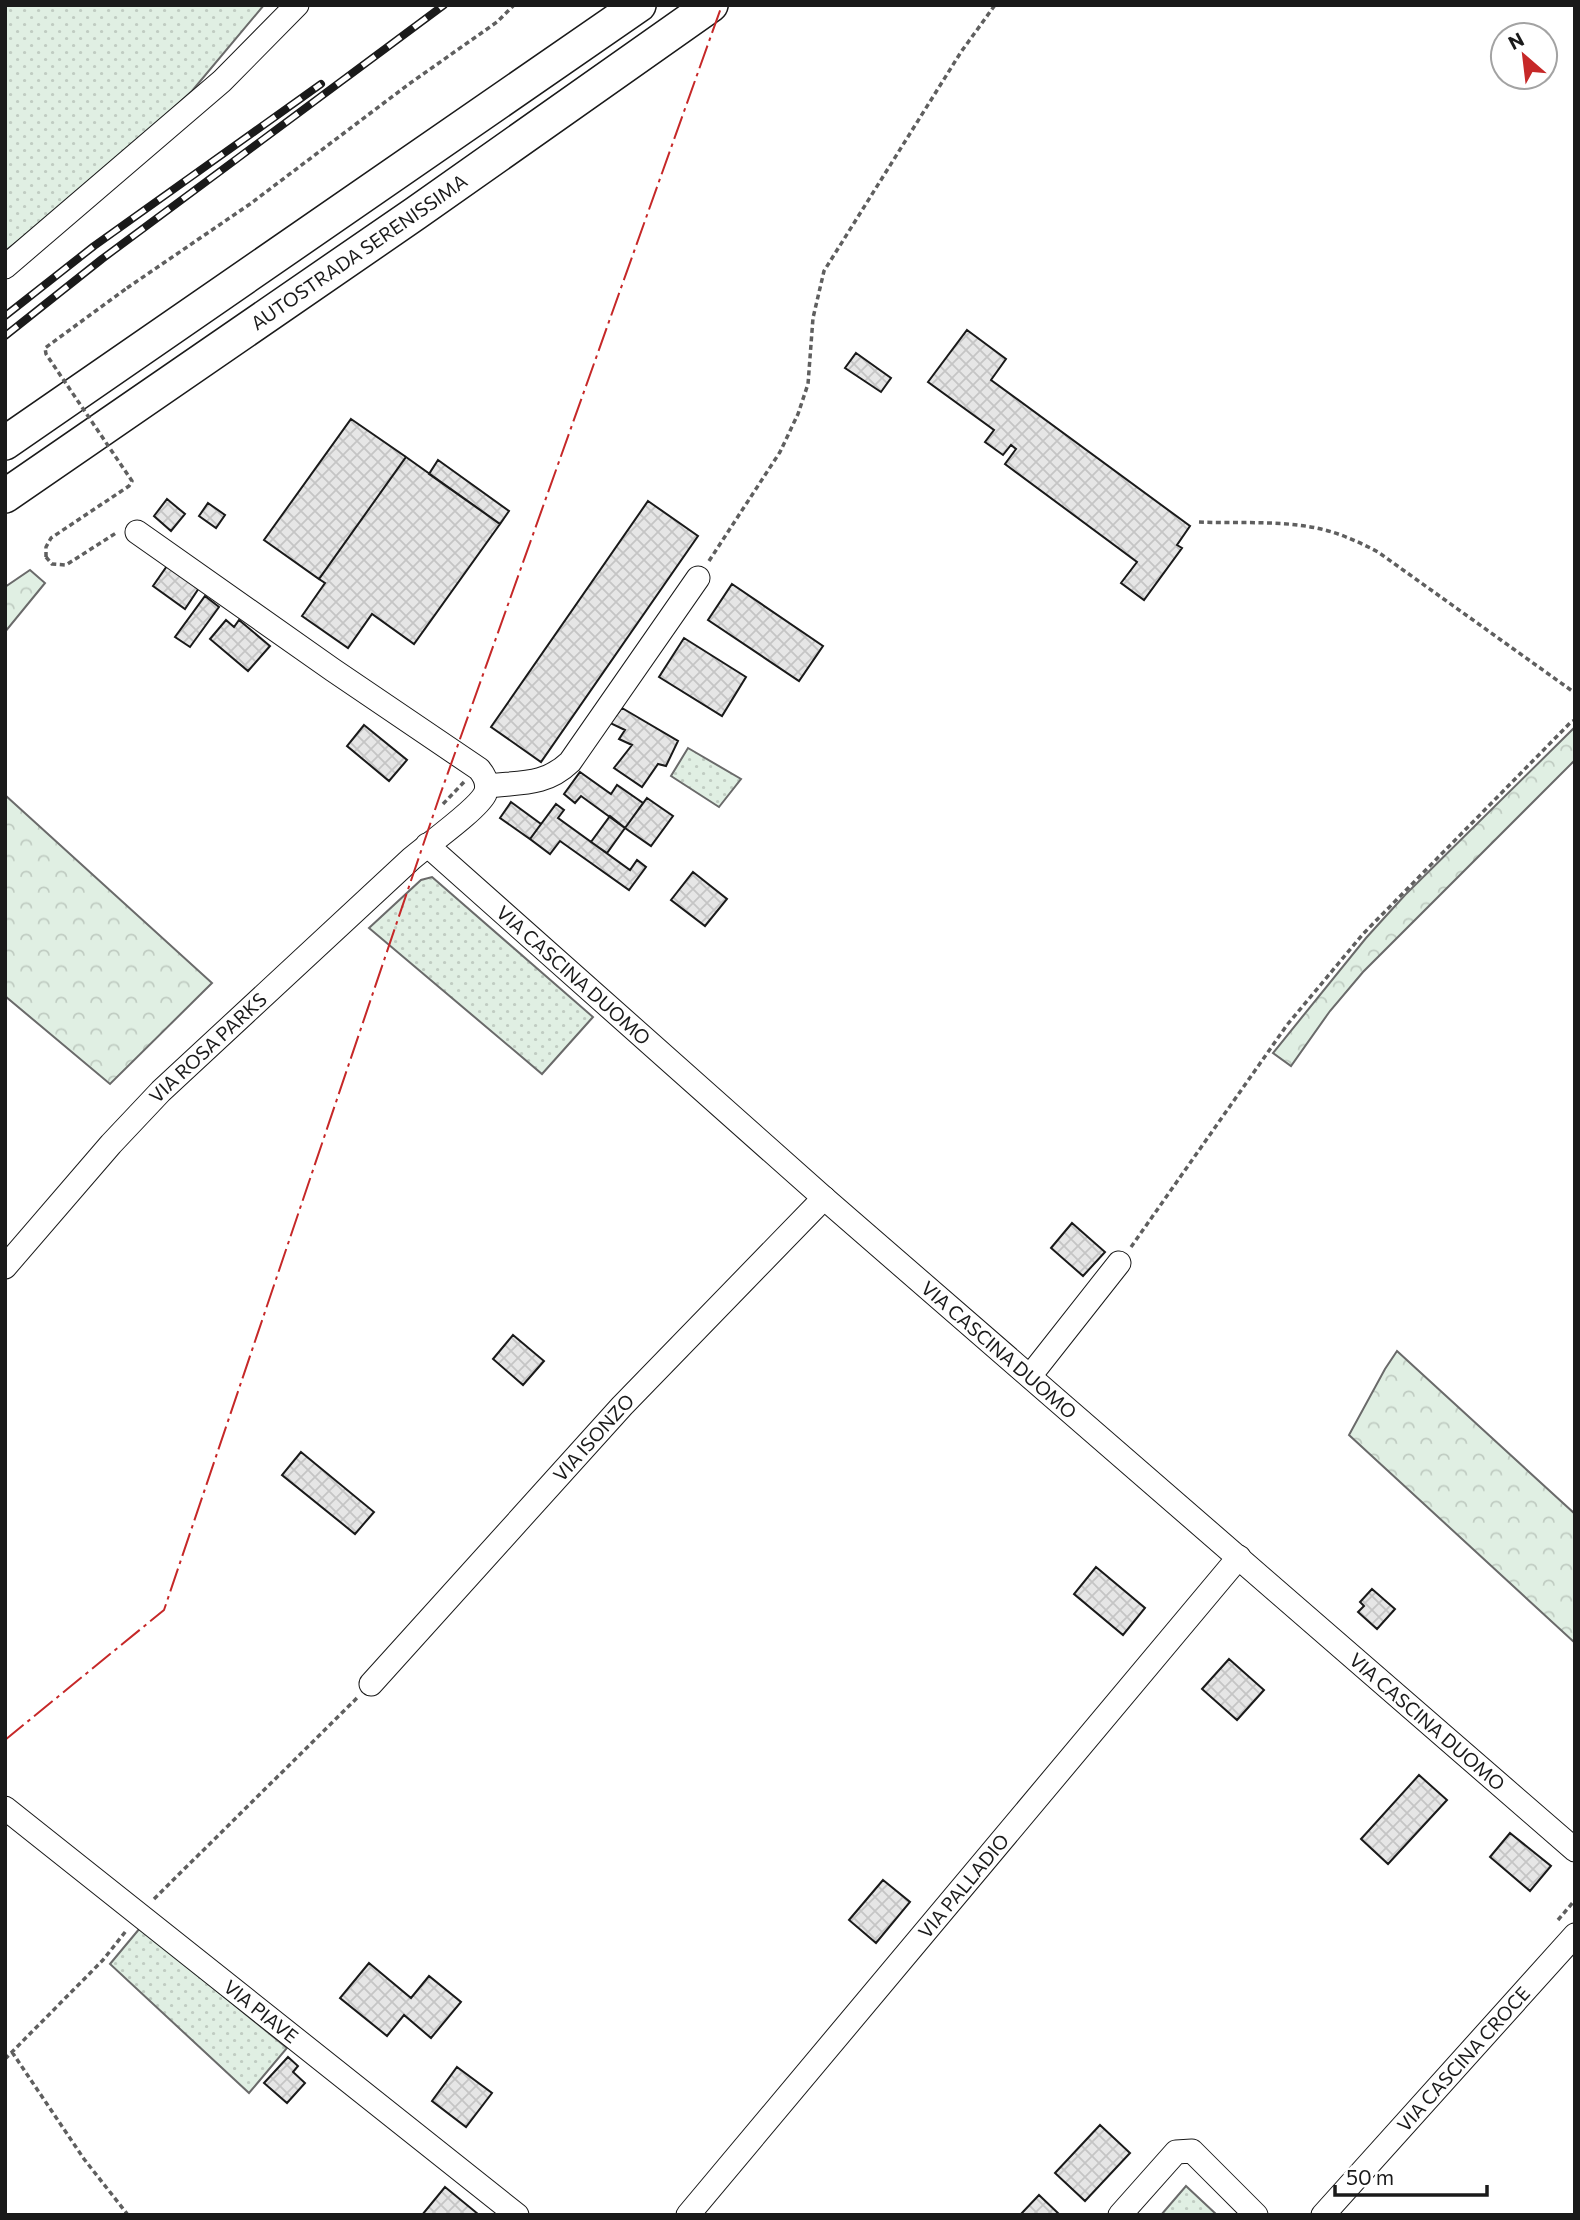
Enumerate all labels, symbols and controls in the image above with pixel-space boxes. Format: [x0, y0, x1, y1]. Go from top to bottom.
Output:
north arrow [1489, 21, 1559, 91]
text: N [1504, 27, 1527, 54]
street label: AUTOSTRADA SERENISSIMA [246, 169, 471, 334]
street label: VIA CASCINA DUOMO [492, 900, 656, 1049]
street label: VIA ROSA PARKS [144, 987, 271, 1107]
street label: VIA CASCINA DUOMO [917, 1276, 1082, 1423]
street label: VIA ISONZO [548, 1389, 638, 1486]
street label: VIA CASCINA DUOMO [1345, 1648, 1510, 1795]
street label: VIA PALLADIO [913, 1829, 1013, 1943]
street label: VIA PIAVE [220, 1975, 303, 2048]
street label: VIA CASCINA CROCE [1392, 1981, 1534, 2136]
scale bar [1335, 2154, 1487, 2198]
text: 50 m [1346, 2164, 1394, 2189]

